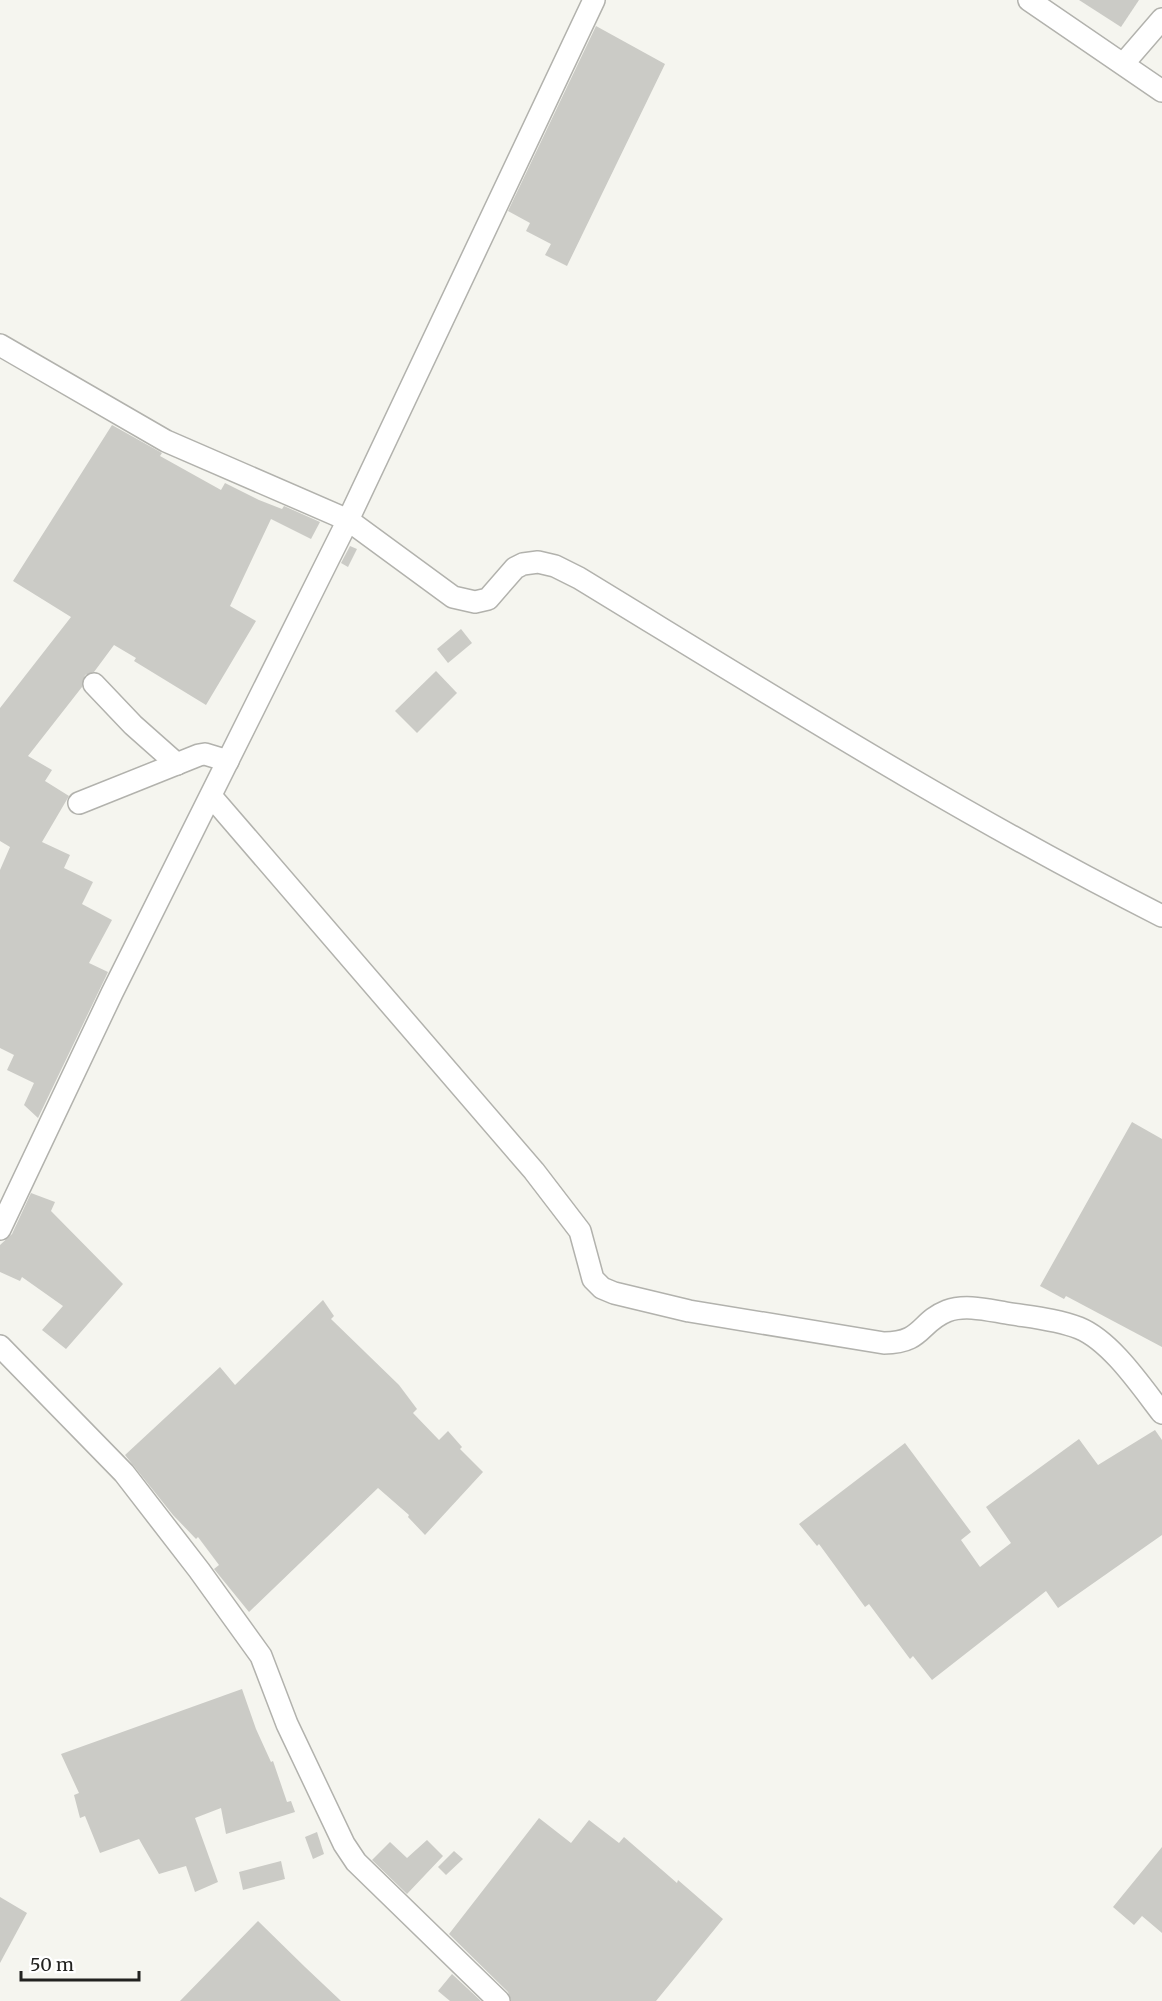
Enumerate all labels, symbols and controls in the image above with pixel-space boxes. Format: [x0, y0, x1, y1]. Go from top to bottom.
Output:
scale bar [21, 1944, 140, 1982]
text: 50 m [30, 1953, 74, 1976]

